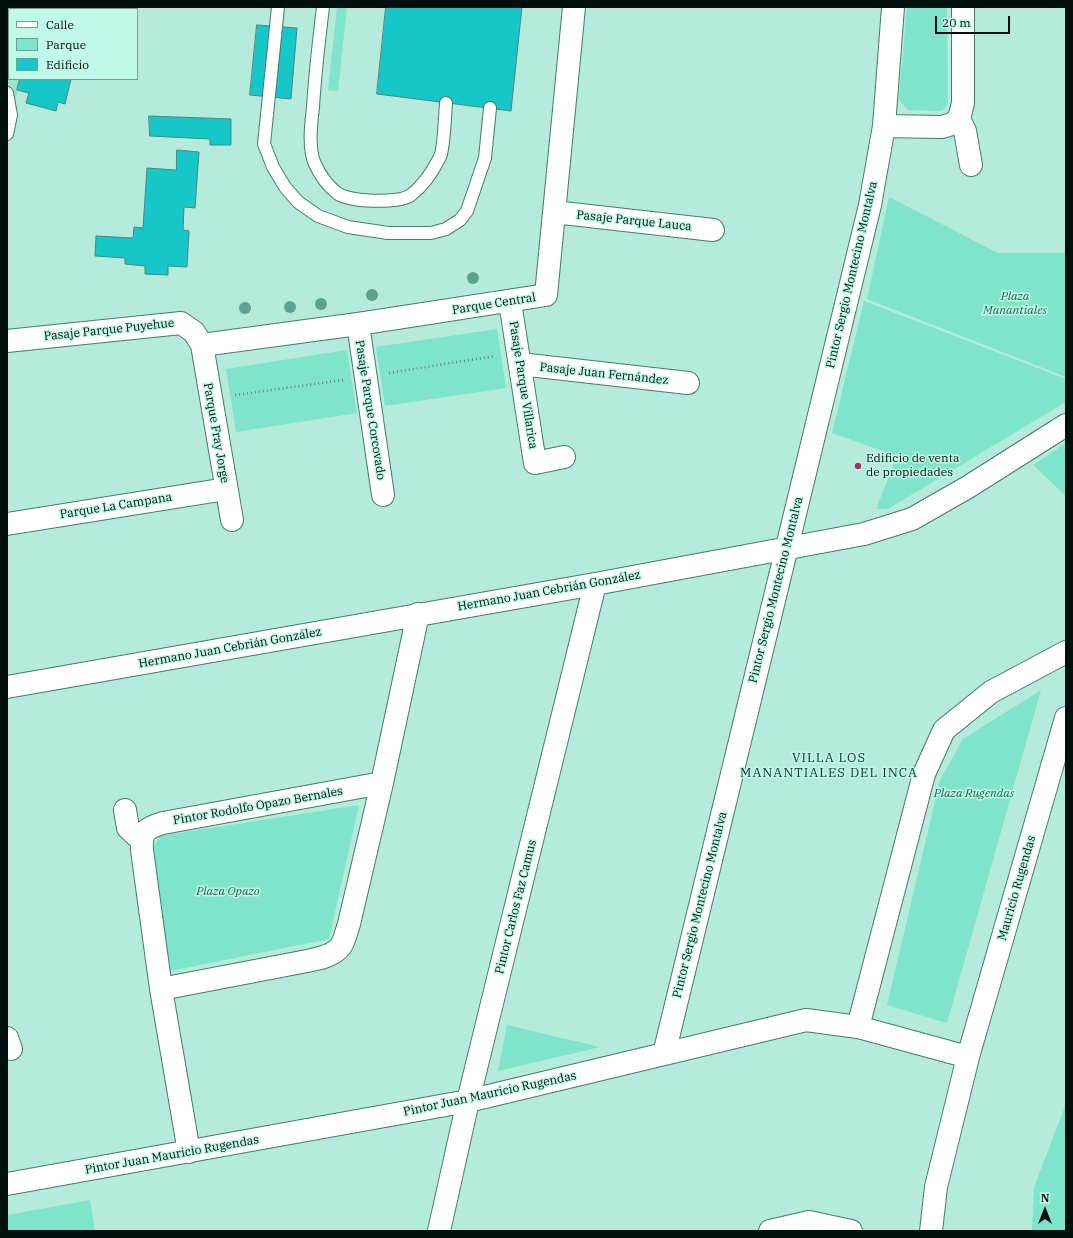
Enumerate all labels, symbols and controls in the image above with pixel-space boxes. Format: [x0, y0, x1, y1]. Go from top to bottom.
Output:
legend [8, 8, 138, 80]
scale bar [937, 8, 1012, 34]
text: 20 m [942, 15, 971, 30]
text: Calle [46, 17, 74, 32]
text: Parque [46, 37, 86, 52]
text: Edificio [46, 57, 89, 72]
street label: Pintor Sergio Montecino Montalva [823, 180, 881, 370]
street label: Pasaje Parque Lauca [576, 208, 692, 234]
street label: Parque Central [451, 290, 537, 318]
park label: Plaza Manantiales [983, 290, 1047, 318]
street label: Pasaje Parque Puyehue [43, 316, 175, 344]
street label: Pasaje Parque Villarica [506, 320, 540, 450]
street label: Pasaje Parque Corcovado [352, 339, 388, 481]
street label: Pasaje Juan Fernández [539, 360, 669, 388]
street label: Parque Fray Jorge [200, 382, 232, 484]
place label: Edificio de venta de propiedades [866, 452, 959, 480]
marker: Edificio de venta de propiedades [853, 461, 863, 471]
street label: Parque La Campana [59, 490, 173, 522]
street label: Pintor Sergio Montecino Montalva [746, 495, 806, 685]
street label: Hermano Juan Cebrián González [456, 568, 642, 614]
street label: Hermano Juan Cebrián González [137, 625, 323, 671]
district label: VILLA LOS MANANTIALES DEL INCA [740, 750, 918, 781]
street label: Pintor Rodolfo Opazo Bernales [172, 784, 344, 828]
park label: Plaza Rugendas [934, 787, 1014, 801]
street label: Pintor Sergio Montecino Montalva [670, 810, 730, 1000]
street label: Mauricio Rugendas [995, 834, 1039, 942]
street label: Pintor Carlos Faz Camus [492, 838, 540, 976]
park label: Plaza Opazo [196, 885, 260, 899]
street label: Pintor Juan Mauricio Rugendas [402, 1069, 578, 1119]
street label: Pintor Juan Mauricio Rugendas [84, 1133, 260, 1177]
north arrow [1025, 1190, 1065, 1230]
text: N [1041, 1191, 1049, 1205]

